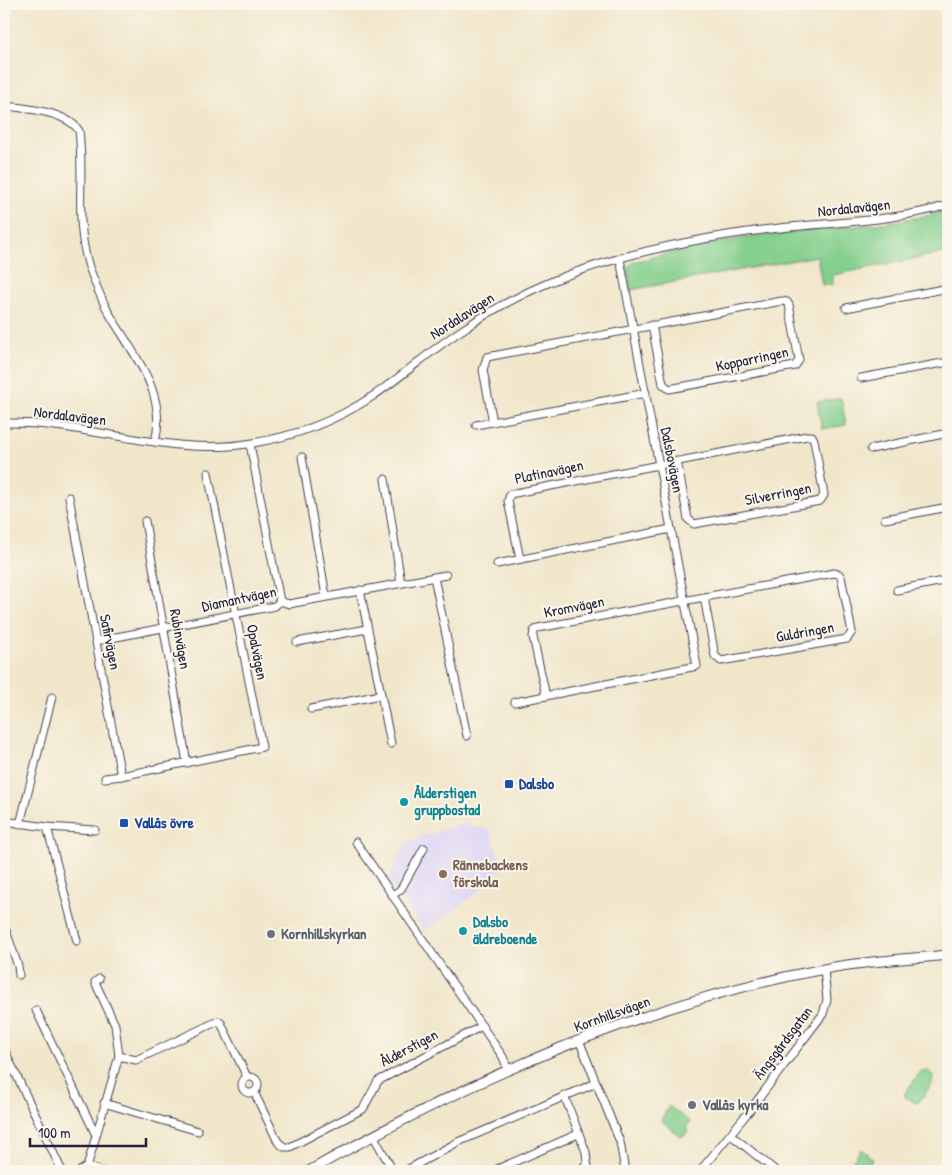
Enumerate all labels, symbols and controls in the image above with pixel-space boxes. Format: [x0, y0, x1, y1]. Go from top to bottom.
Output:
street label: Nordalavägen [817, 193, 891, 222]
street label: Nordalavägen [426, 287, 498, 344]
street label: Kopparringen [714, 341, 790, 376]
street label: Nordalavägen [33, 401, 108, 430]
street label: Dalsbovägen [656, 425, 689, 495]
street label: Platinavägen [513, 454, 585, 489]
street label: Silverringen [743, 477, 813, 510]
street label: Diamantvägen [200, 580, 278, 617]
street label: Kromvägen [542, 590, 606, 623]
street label: Rubinvägen [165, 607, 196, 671]
street label: Safirvägen [95, 612, 126, 672]
street label: Guldringen [774, 616, 836, 647]
street label: Opalvägen [242, 622, 273, 682]
place label: Dalsbo [519, 773, 554, 794]
marker: Dalsbo [503, 778, 515, 790]
place label: Ålderstigen gruppbostad [414, 782, 480, 821]
marker: Ålderstigen gruppbostad [398, 796, 410, 808]
place label: Vallås övre [134, 812, 194, 833]
marker: Vallås övre [118, 817, 130, 829]
place label: Rännebackens förskola [453, 854, 528, 892]
marker: Rännebackens förskola [437, 868, 449, 880]
place label: Dalsbo äldreboende [473, 911, 537, 949]
place label: Kornhillskyrkan [281, 923, 367, 945]
marker: Dalsbo äldreboende [457, 925, 469, 937]
marker: Kornhillskyrkan [265, 928, 277, 940]
street label: Kornhillsvägen [571, 990, 653, 1037]
street label: Ängsgårdsgatan [748, 1002, 817, 1084]
street label: Ålderstigen [376, 1023, 442, 1072]
place label: Vallås kyrka [702, 1094, 768, 1116]
marker: Vallås kyrka [686, 1099, 698, 1111]
scale bar [30, 1115, 146, 1147]
text: 100 m [38, 1122, 71, 1143]

